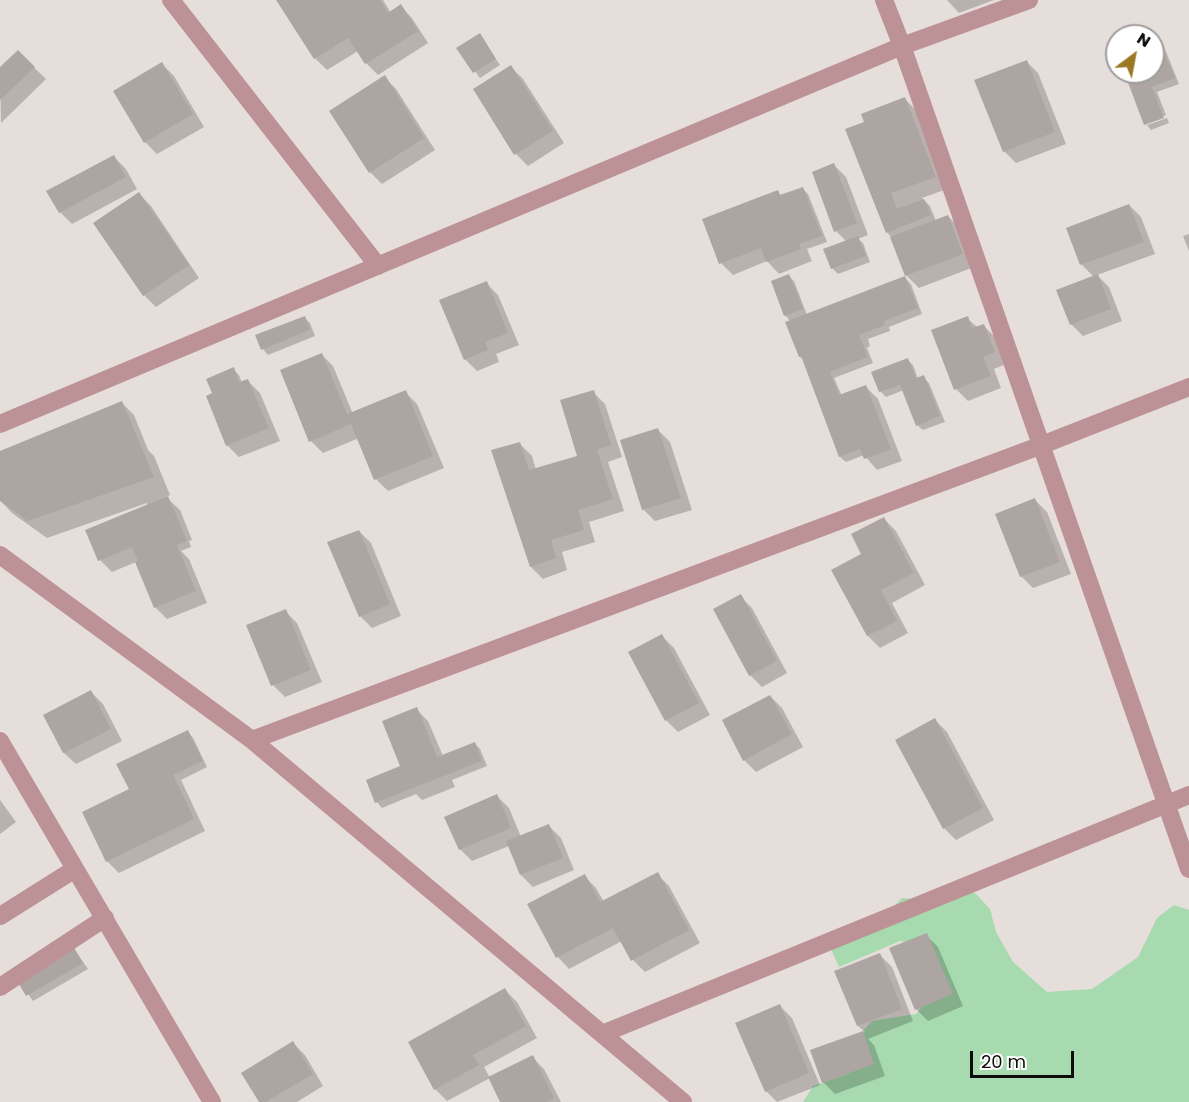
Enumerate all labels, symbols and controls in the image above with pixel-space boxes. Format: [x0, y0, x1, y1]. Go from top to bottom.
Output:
north arrow [1105, 24, 1165, 84]
text: N [1133, 27, 1155, 53]
scale bar [973, 1039, 1076, 1077]
text: 20 m [981, 1049, 1026, 1074]

